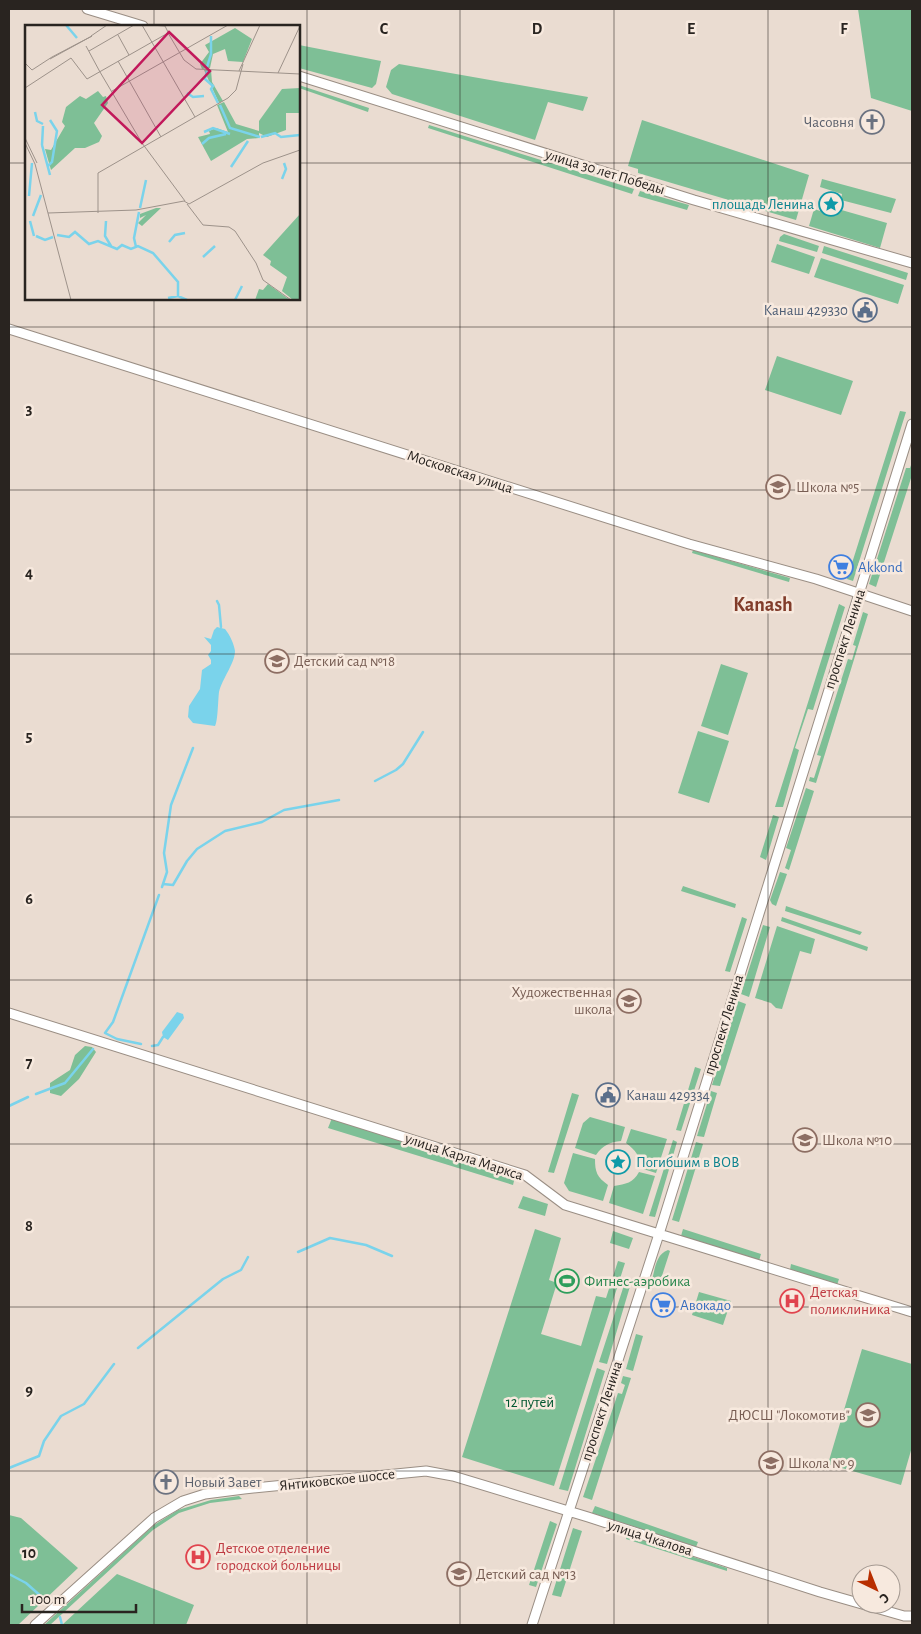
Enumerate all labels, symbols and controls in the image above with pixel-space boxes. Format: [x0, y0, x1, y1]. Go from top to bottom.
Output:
text: C [380, 21, 389, 37]
text: D [532, 21, 543, 37]
text: E [687, 21, 695, 37]
text: F [840, 21, 848, 37]
inset map [25, 25, 300, 300]
church icon: Часовня [859, 109, 885, 135]
place label: Часовня [804, 115, 854, 130]
street label: улица 30 лет Победы [542, 146, 667, 197]
place icon: площадь Ленина [818, 191, 844, 217]
place label: площадь Ленина [712, 197, 814, 212]
public building icon: Канаш 429330 [852, 297, 878, 323]
place label: Канаш 429330 [764, 303, 848, 318]
text: 3 [26, 401, 33, 417]
street label: Московская улица [405, 448, 515, 496]
school or university icon: Школа №5 [765, 474, 791, 500]
place label: Школа №5 [796, 480, 859, 495]
supermarket icon: Akkond [828, 554, 854, 580]
place label: Akkond [858, 560, 903, 575]
text: 4 [25, 565, 33, 581]
street label: проспект Ленина [822, 587, 868, 691]
district label: Kanash [733, 595, 793, 615]
school or university icon: Детский сад №18 [264, 648, 290, 674]
place label: Детский сад №18 [294, 654, 395, 669]
text: 5 [26, 728, 33, 744]
text: 6 [25, 891, 33, 907]
street label: проспект Ленина [702, 973, 746, 1077]
place label: Художественная школа [512, 985, 612, 1017]
school or university icon: Художественная школа [616, 988, 642, 1014]
text: 7 [26, 1055, 33, 1071]
public building icon: Канаш 429334 [595, 1082, 621, 1108]
place label: Канаш 429334 [626, 1088, 710, 1103]
school or university icon: Школа №10 [792, 1127, 818, 1153]
street label: улица Карла Маркса [402, 1131, 525, 1183]
place label: Школа №10 [822, 1133, 892, 1148]
place icon: Погибшим в ВОВ [605, 1149, 631, 1175]
place label: Погибшим в ВОВ [636, 1155, 740, 1170]
text: 8 [25, 1218, 33, 1234]
sports icon: Фитнес-аэробика [554, 1268, 580, 1294]
place label: Фитнес-аэробика [584, 1274, 691, 1289]
place label: Детская поликлиника [810, 1285, 890, 1317]
hospital icon: Детская поликлиника [779, 1288, 805, 1314]
supermarket icon: Авокадо [650, 1292, 676, 1318]
place label: Авокадо [680, 1298, 731, 1313]
street label: проспект Ленина [579, 1359, 625, 1463]
text: 9 [25, 1382, 33, 1398]
park label: 12 путей [506, 1395, 554, 1410]
school or university icon: ДЮСШ "Локомотив" [855, 1402, 881, 1428]
place label: ДЮСШ "Локомотив" [728, 1408, 850, 1423]
school or university icon: Школа № 9 [758, 1450, 784, 1476]
place label: Школа № 9 [788, 1456, 855, 1471]
street label: Янтиковское шоссе [278, 1466, 396, 1494]
church icon: Новый Завет [153, 1469, 179, 1495]
place label: Новый Завет [184, 1475, 262, 1490]
street label: улица Чкалова [605, 1517, 694, 1559]
place label: Детское отделение городской больницы [216, 1541, 341, 1573]
hospital icon: Детское отделение городской больницы [185, 1544, 211, 1570]
text: 10 [22, 1545, 36, 1561]
school or university icon: Детский сад №13 [446, 1561, 472, 1587]
north arrow [851, 1564, 901, 1614]
place label: Детский сад №13 [476, 1567, 576, 1582]
scale bar [22, 1582, 136, 1614]
text: С [876, 1590, 892, 1606]
text: 100 m [30, 1592, 65, 1607]

